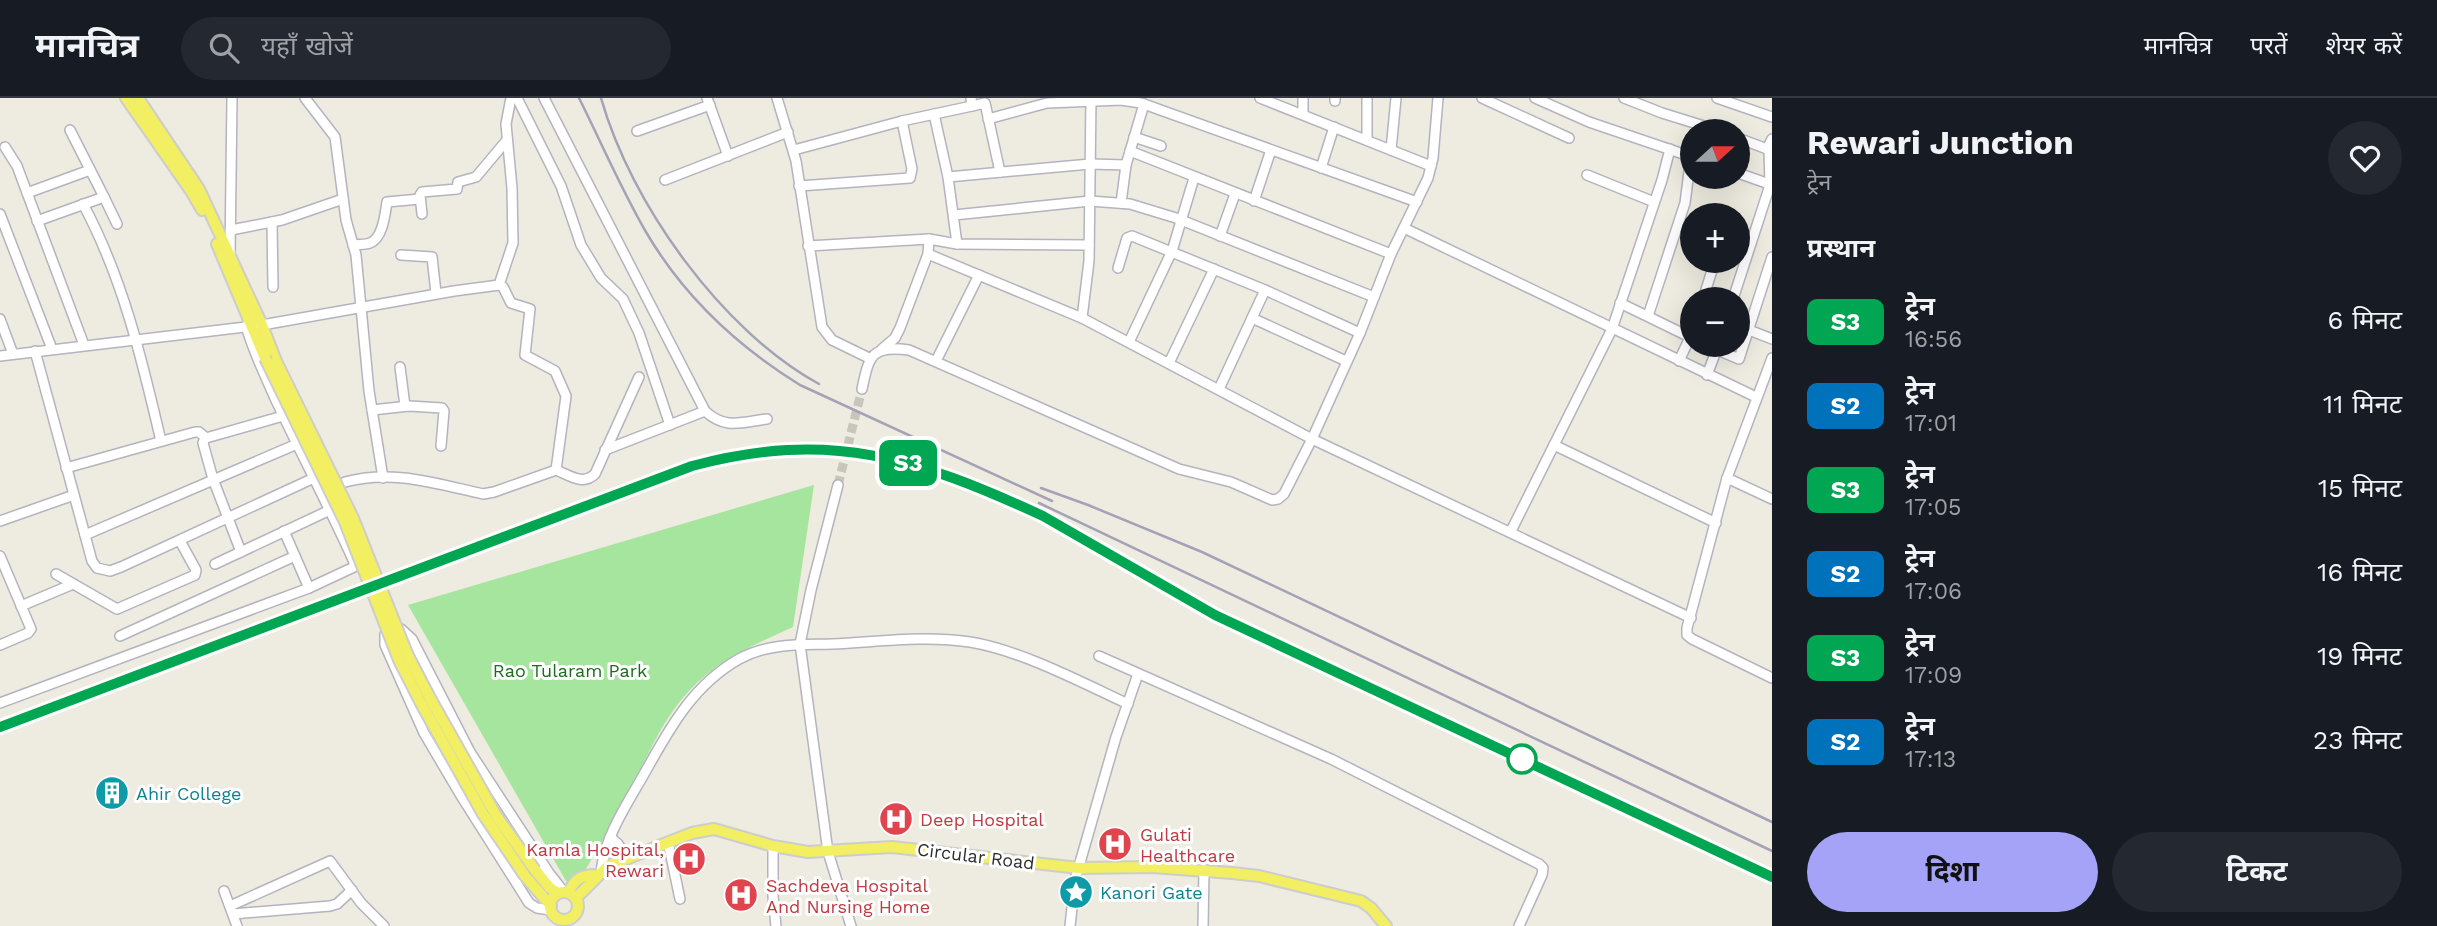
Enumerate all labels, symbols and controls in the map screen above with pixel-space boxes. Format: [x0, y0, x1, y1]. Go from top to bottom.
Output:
search box [181, 17, 671, 80]
text: मानचित्र [35, 26, 139, 65]
icon: search [205, 29, 243, 67]
text: यहाँ खोजें [261, 31, 353, 61]
text: मानचित्र [2144, 32, 2212, 60]
text: परतें [2250, 32, 2288, 60]
text: शेयर करें [2326, 32, 2402, 60]
north arrow [1680, 119, 1750, 189]
map controls [1680, 119, 1750, 357]
button: heart [2328, 121, 2402, 195]
text: Rewari Junction [1807, 123, 2074, 162]
text: ट्रेन [1807, 169, 1831, 196]
button: + [1680, 203, 1750, 273]
text: प्रस्थान [1807, 233, 1875, 263]
button: − [1680, 287, 1750, 357]
text: ट्रेन [1905, 291, 1935, 321]
text: 6 मिनट [2328, 305, 2402, 335]
text: S3 [1831, 308, 1860, 336]
text: 16:56 [1905, 326, 1962, 353]
text: ट्रेन [1905, 375, 1935, 405]
text: 11 मिनट [2323, 389, 2402, 419]
text: S2 [1831, 392, 1860, 420]
text: 17:01 [1905, 410, 1957, 437]
line badge: S3 [876, 440, 940, 486]
text: S3 [893, 449, 923, 477]
text: ट्रेन [1905, 459, 1935, 489]
text: 15 मिनट [2318, 473, 2402, 503]
text: S3 [1831, 476, 1860, 504]
text: 17:05 [1905, 494, 1961, 521]
text: ट्रेन [1905, 543, 1935, 573]
text: 16 मिनट [2317, 557, 2402, 587]
text: S2 [1831, 560, 1860, 588]
text: 17:06 [1905, 578, 1962, 605]
text: ट्रेन [1905, 627, 1935, 657]
text: 19 मिनट [2317, 641, 2402, 671]
text: S3 [1831, 644, 1860, 672]
park label: Rao Tularam Park [493, 660, 647, 681]
text: 17:09 [1905, 662, 1962, 689]
text: ट्रेन [1905, 711, 1935, 741]
text: 23 मिनट [2313, 725, 2402, 755]
text: S2 [1831, 728, 1860, 756]
unlabelled marker [1507, 744, 1537, 774]
text: 17:13 [1905, 746, 1956, 773]
building icon: Ahir College [93, 774, 131, 812]
place label: Ahir College [136, 783, 241, 804]
hospital icon: Deep Hospital [877, 800, 915, 838]
place label: Deep Hospital [920, 809, 1044, 830]
place label: Gulati Healthcare [1140, 824, 1235, 866]
hospital icon: Gulati Healthcare [1096, 825, 1134, 863]
button: दिशा [1807, 832, 2098, 912]
button: टिकट [2112, 832, 2402, 912]
street label: Circular Road [916, 838, 1036, 874]
place label: Kamla Hospital, Rewari [526, 839, 664, 881]
hospital icon: Kamla Hospital, Rewari [670, 840, 708, 878]
place icon: Kanori Gate [1057, 873, 1095, 911]
place label: Sachdeva Hospital And Nursing Home [766, 875, 930, 917]
hospital icon: Sachdeva Hospital And Nursing Home [722, 876, 760, 914]
place label: Kanori Gate [1100, 882, 1203, 903]

